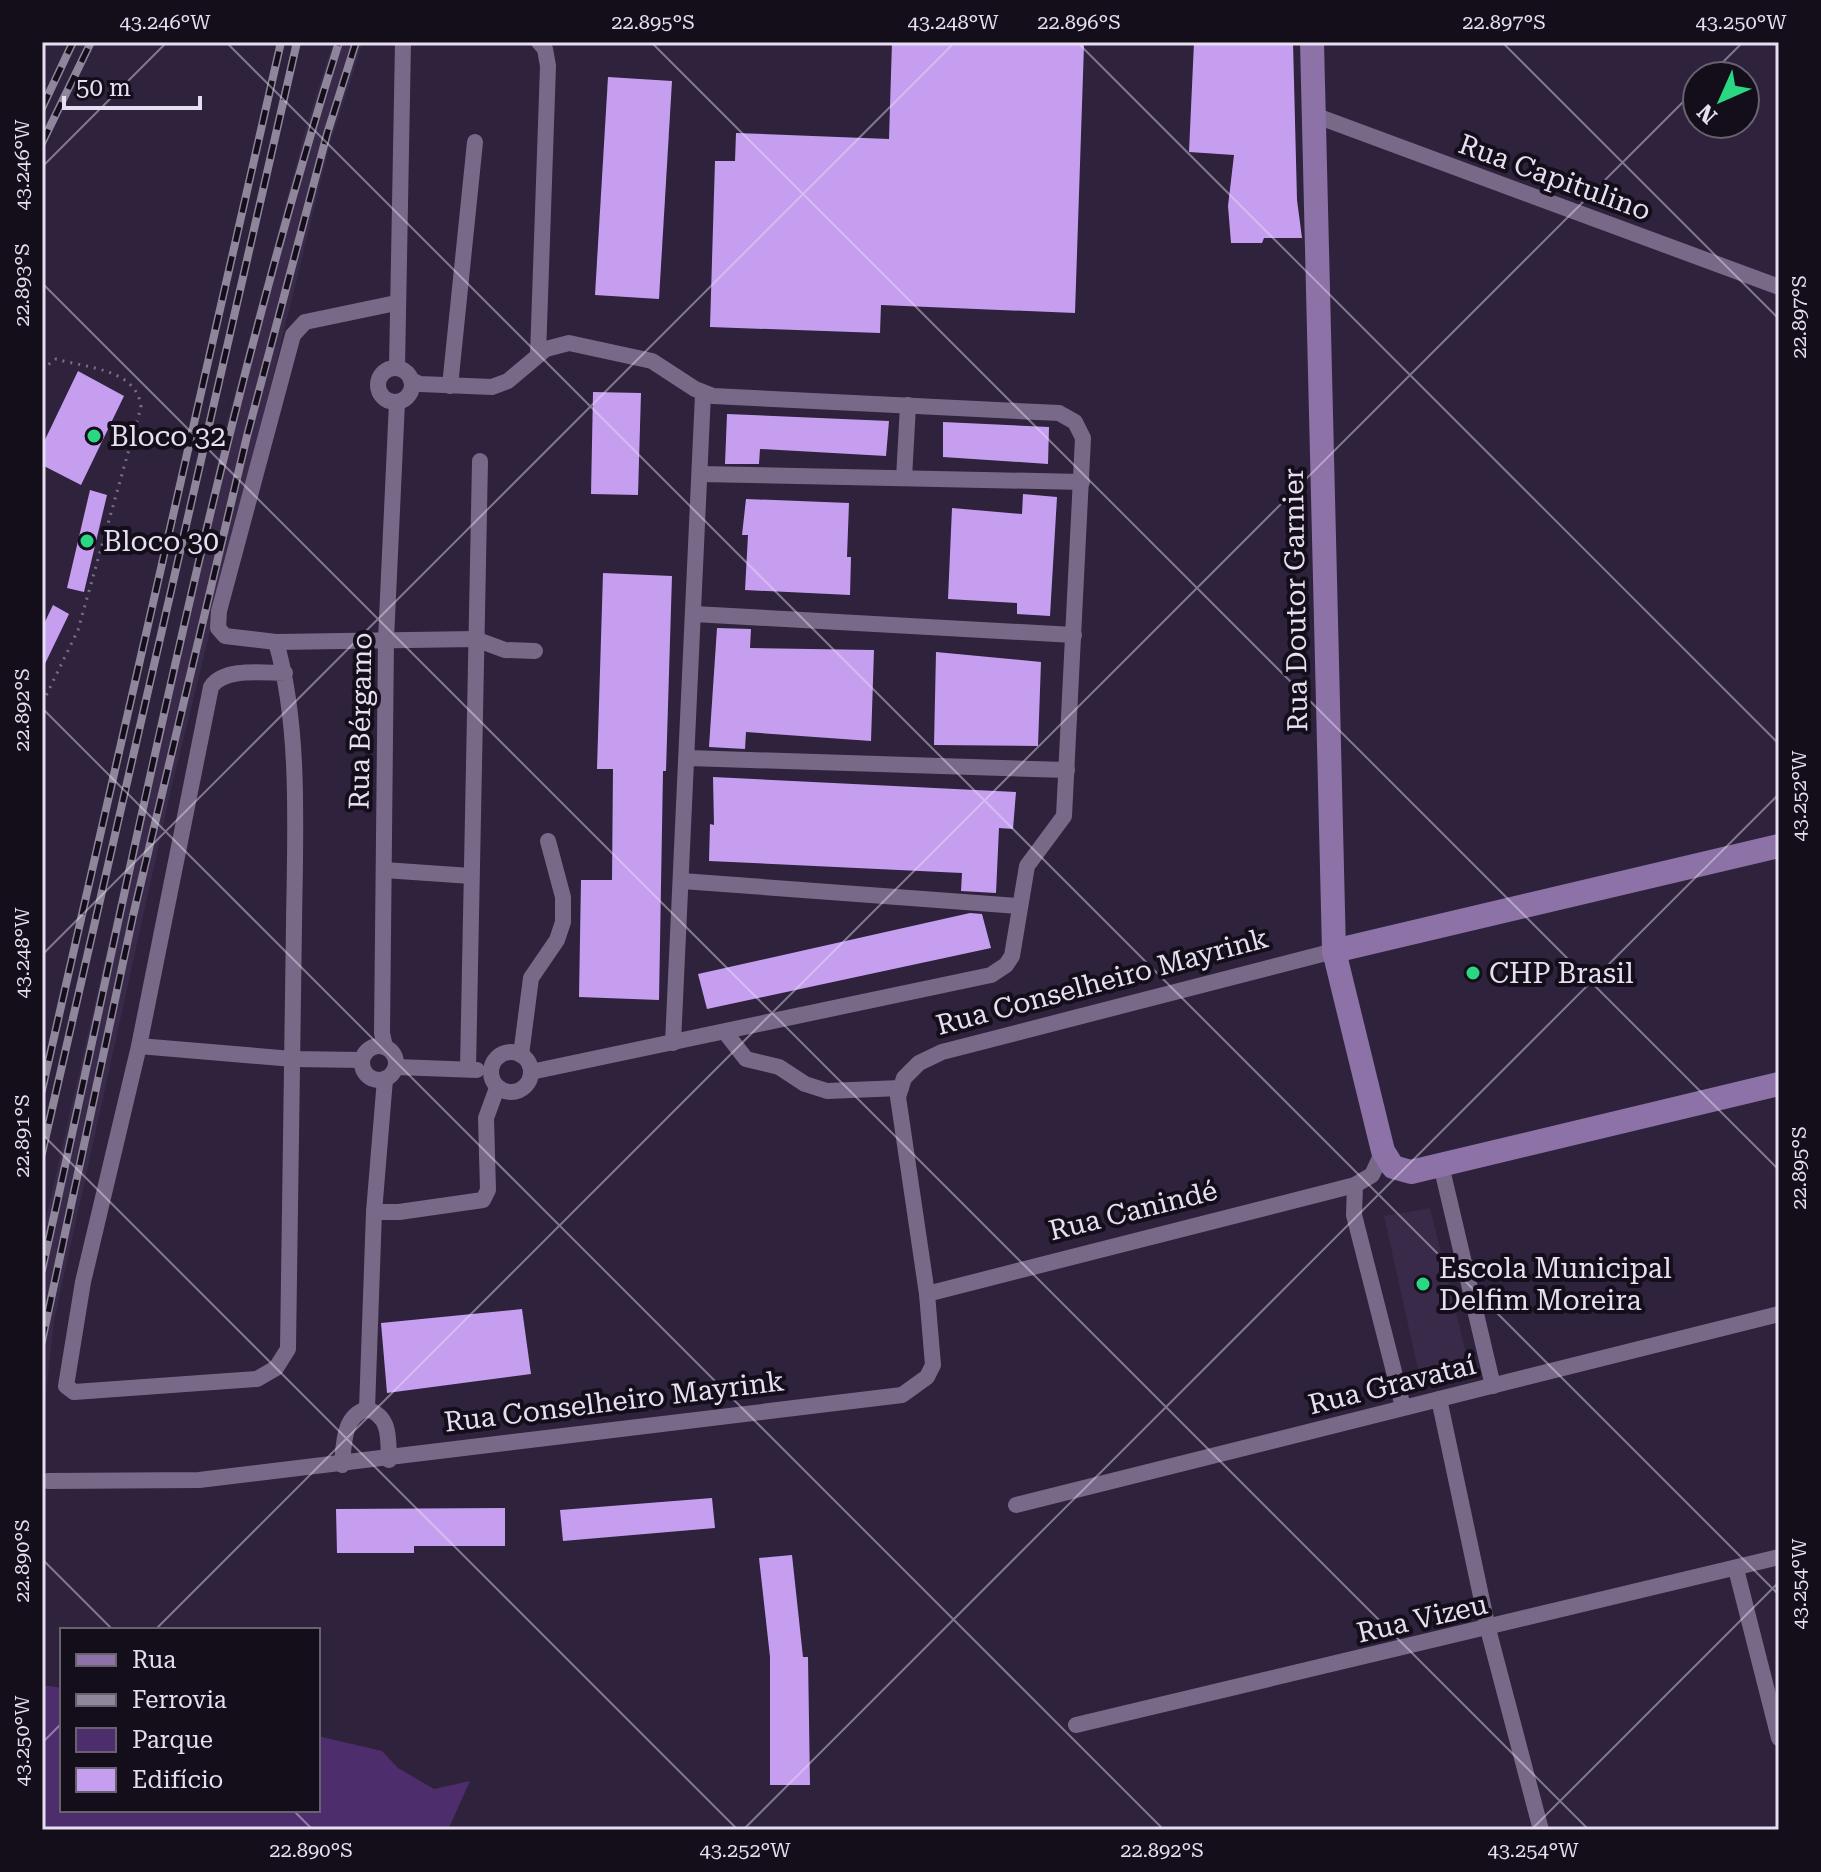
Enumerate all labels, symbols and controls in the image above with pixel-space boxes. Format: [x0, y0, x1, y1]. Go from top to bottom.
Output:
text: 43.246°W [119, 10, 211, 34]
text: 22.895°S [611, 10, 695, 34]
text: 43.248°W [907, 10, 999, 34]
text: 22.896°S [1037, 10, 1121, 34]
text: 22.897°S [1462, 10, 1546, 34]
text: 43.250°W [1695, 10, 1787, 34]
scale bar [64, 60, 200, 110]
north arrow [1681, 60, 1761, 140]
text: 50 m [76, 74, 131, 102]
text: N [1692, 99, 1722, 129]
text: 43.246°W [10, 119, 34, 211]
street label: Rua Capitulino [1454, 127, 1655, 228]
text: 22.893°S [10, 243, 34, 327]
text: 22.897°S [1787, 275, 1811, 359]
place label: Bloco 32 [110, 420, 226, 453]
marker: Bloco 32 [85, 427, 103, 445]
street label: Rua Doutor Garnier [1277, 468, 1314, 732]
place label: Bloco 30 [103, 525, 219, 558]
marker: Bloco 30 [78, 532, 96, 550]
street label: Rua Bérgamo [342, 632, 379, 810]
text: 22.892°S [10, 668, 34, 752]
text: 43.252°W [1787, 750, 1811, 842]
text: 43.248°W [10, 907, 34, 999]
street label: Rua Conselheiro Mayrink [933, 921, 1272, 1042]
place label: CHP Brasil [1489, 957, 1634, 990]
marker: CHP Brasil [1464, 964, 1482, 982]
text: 22.891°S [10, 1094, 34, 1178]
text: 22.895°S [1787, 1126, 1811, 1210]
street label: Rua Canindé [1046, 1174, 1221, 1247]
place label: Escola Municipal Delfim Moreira [1439, 1252, 1672, 1317]
marker: Escola Municipal Delfim Moreira [1414, 1275, 1432, 1293]
street label: Rua Gravataí [1305, 1348, 1479, 1421]
street label: Rua Conselheiro Mayrink [442, 1364, 786, 1439]
text: 22.890°S [10, 1519, 34, 1603]
text: 43.254°W [1787, 1538, 1811, 1630]
street label: Rua Vizeu [1354, 1587, 1491, 1650]
legend [60, 1628, 320, 1812]
text: Rua [132, 1646, 176, 1674]
text: Ferrovia [132, 1686, 227, 1714]
text: 43.250°W [10, 1695, 34, 1787]
text: Parque [132, 1726, 213, 1754]
text: Edifício [132, 1766, 223, 1794]
text: 22.890°S [269, 1838, 353, 1862]
text: 43.252°W [699, 1838, 791, 1862]
text: 22.892°S [1120, 1838, 1204, 1862]
text: 43.254°W [1487, 1838, 1579, 1862]

